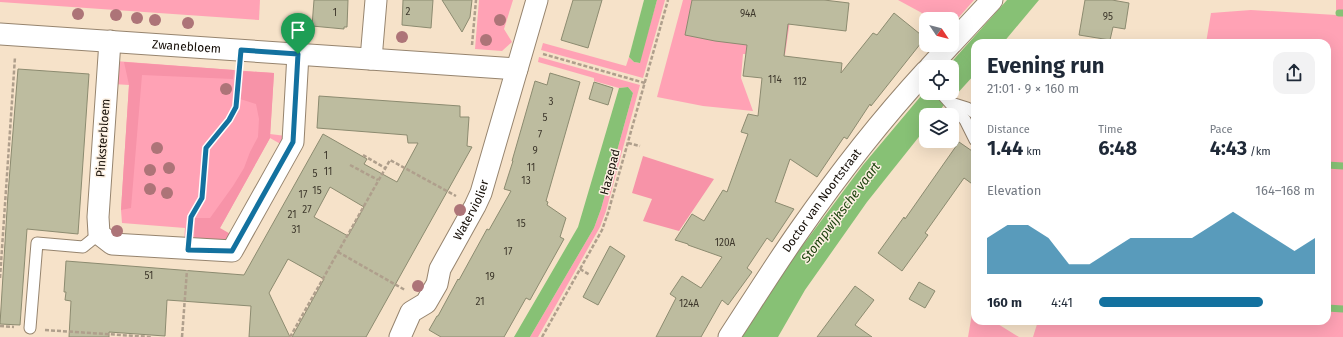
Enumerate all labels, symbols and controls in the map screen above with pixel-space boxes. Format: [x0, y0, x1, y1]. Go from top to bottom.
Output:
house number: 2 [406, 6, 411, 18]
house number: 1 [333, 7, 337, 19]
house number: 94A [740, 8, 756, 20]
house number: 95 [1103, 11, 1113, 23]
north arrow [919, 12, 959, 52]
map controls [919, 12, 959, 148]
pin [281, 13, 315, 54]
icon: arrive [287, 19, 309, 41]
street label: Zwanebloem [152, 37, 222, 56]
text: Evening run [987, 52, 1104, 79]
button: share [1273, 52, 1315, 94]
button: locate [919, 60, 959, 100]
house number: 114 [768, 74, 783, 86]
house number: 112 [793, 76, 807, 88]
text: 21:01 · 9 × 160 m [987, 81, 1079, 96]
house number: 3 [549, 96, 554, 108]
street label: Pinksterbloem [93, 98, 113, 178]
button: layers [919, 108, 959, 148]
house number: 5 [542, 112, 548, 124]
text: Distance [987, 123, 1030, 136]
text: Time [1098, 123, 1123, 136]
text: Pace [1210, 123, 1232, 136]
house number: 7 [538, 129, 543, 141]
text: 1.44 [987, 136, 1023, 160]
text: 6:48 [1098, 136, 1137, 160]
text: 4:43 [1210, 136, 1247, 160]
house number: 9 [532, 145, 538, 157]
street label: Doctor van Noortstraat [779, 145, 865, 255]
text: km [1023, 145, 1041, 158]
text: /km [1247, 145, 1271, 158]
street label: Hazepad [597, 147, 623, 197]
house number: 1 [324, 150, 328, 162]
water label: Stompwijksche vaart [797, 159, 883, 266]
house number: 11 [527, 162, 535, 174]
house number: 11 [324, 166, 332, 178]
house number: 5 [312, 168, 318, 180]
house number: 13 [521, 175, 531, 187]
street label: Waterviolier [450, 178, 492, 243]
text: Elevation [987, 183, 1041, 198]
text: 164–168 m [1255, 183, 1315, 198]
house number: 15 [312, 185, 322, 197]
house number: 17 [299, 189, 308, 201]
house number: 27 [302, 204, 312, 216]
house number: 21 [287, 209, 297, 221]
house number: 15 [516, 218, 526, 230]
house number: 31 [291, 224, 301, 236]
house number: 120A [715, 237, 736, 249]
house number: 17 [504, 246, 513, 258]
house number: 51 [145, 270, 153, 282]
house number: 19 [485, 271, 495, 283]
text: 160 m [987, 295, 1022, 310]
text: 4:41 [1051, 295, 1073, 310]
house number: 21 [475, 296, 485, 308]
house number: 124A [679, 298, 699, 310]

